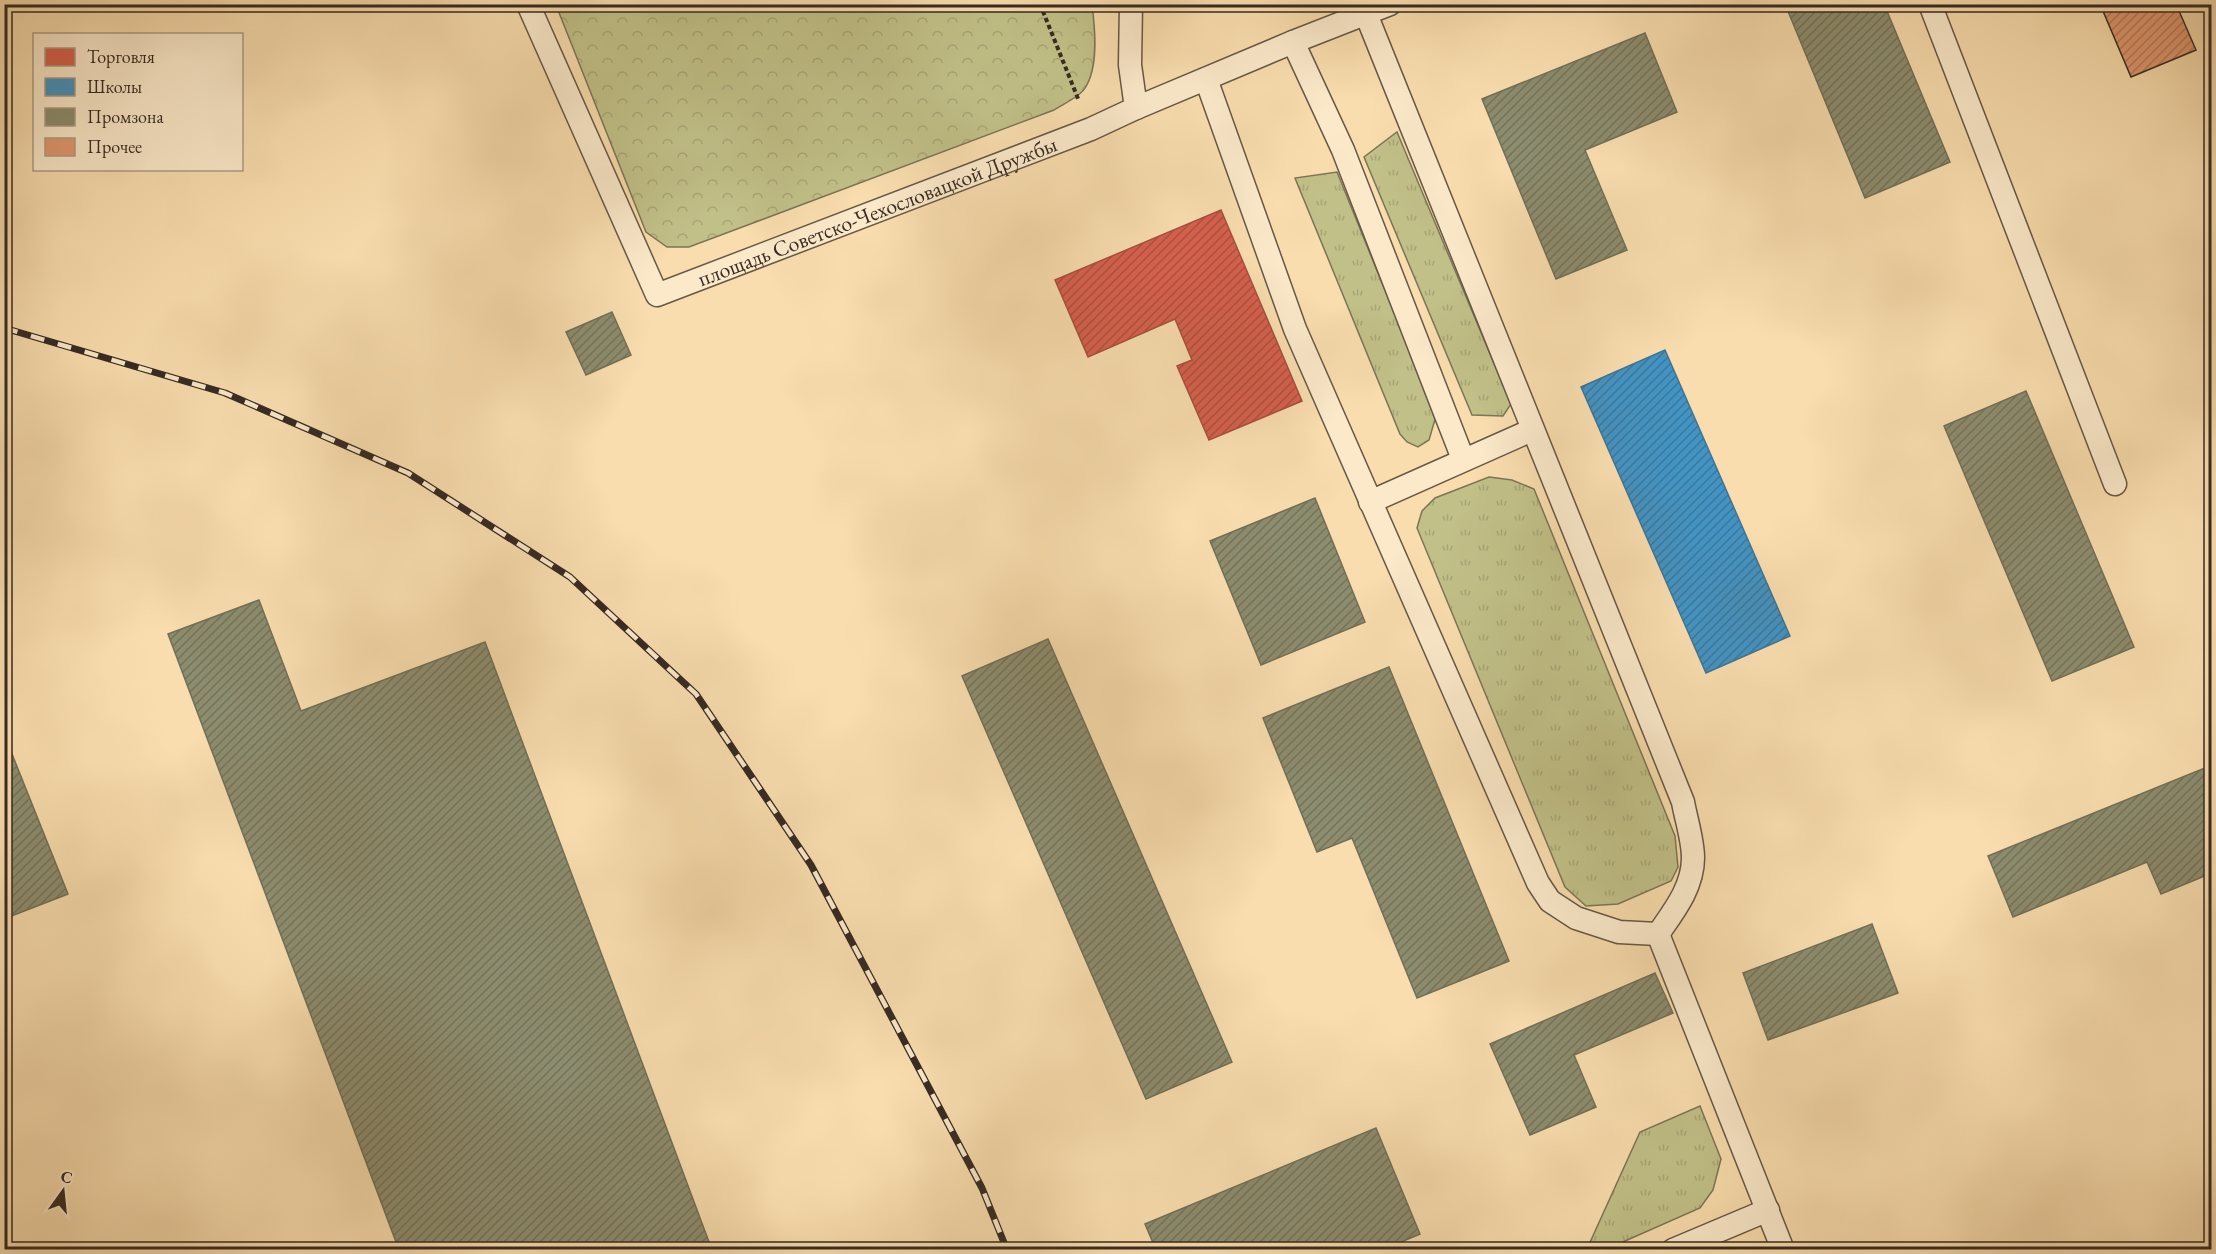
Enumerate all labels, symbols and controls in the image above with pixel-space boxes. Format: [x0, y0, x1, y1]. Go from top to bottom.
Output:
legend [33, 33, 243, 171]
text: Торговля [87, 45, 155, 68]
text: Школы [87, 75, 142, 98]
text: Промзона [87, 105, 164, 128]
street label: площадь Советско-Чехословацкой Дружбы [693, 129, 1061, 293]
text: Прочее [87, 135, 142, 158]
north arrow [33, 1161, 93, 1221]
text: С [59, 1165, 75, 1189]

